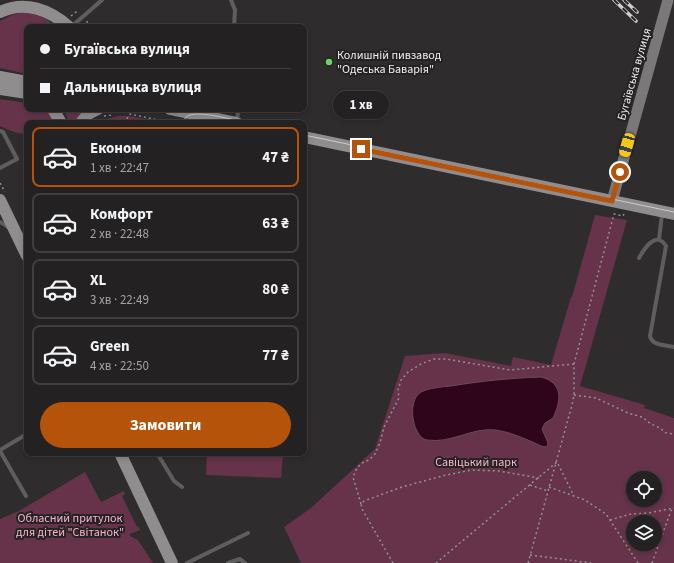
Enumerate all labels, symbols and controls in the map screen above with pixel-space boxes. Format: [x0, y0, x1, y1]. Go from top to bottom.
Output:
street label: Бугаївська вулиця [613, 26, 656, 122]
text: Бугаївська вулиця [64, 39, 190, 60]
place label: Колишній пивзавод "Одеська Баварія" [337, 47, 442, 78]
marker: Колишній пивзавод "Одеська Баварія" [324, 57, 334, 67]
text: Дальницька вулиця [64, 77, 202, 98]
callout: 1 хв [333, 91, 389, 119]
text: 1 хв [349, 96, 373, 114]
car [618, 132, 636, 158]
text: Економ [90, 138, 141, 159]
icon: car [42, 139, 78, 175]
route end [352, 140, 370, 158]
text: 47 ₴ [262, 147, 289, 168]
text: 1 хв · 22:47 [90, 159, 149, 177]
route start [611, 163, 629, 181]
text: Комфорт [90, 204, 153, 225]
icon: car [42, 205, 78, 241]
text: 63 ₴ [262, 213, 289, 234]
text: 2 хв · 22:48 [90, 225, 149, 243]
text: XL [90, 270, 106, 291]
icon: car [42, 271, 78, 307]
text: 80 ₴ [262, 279, 289, 300]
text: 3 хв · 22:49 [90, 291, 149, 309]
text: Green [90, 336, 130, 357]
icon: car [42, 337, 78, 373]
text: 77 ₴ [262, 345, 289, 366]
text: 4 хв · 22:50 [90, 357, 149, 375]
button: Замовити [40, 402, 291, 448]
park label: Савіцький парк [435, 454, 517, 471]
map controls [626, 471, 662, 551]
button: locate [626, 471, 662, 507]
park label: Обласний притулок для дітей "Світанок" [16, 510, 124, 541]
button: layers [626, 515, 662, 551]

